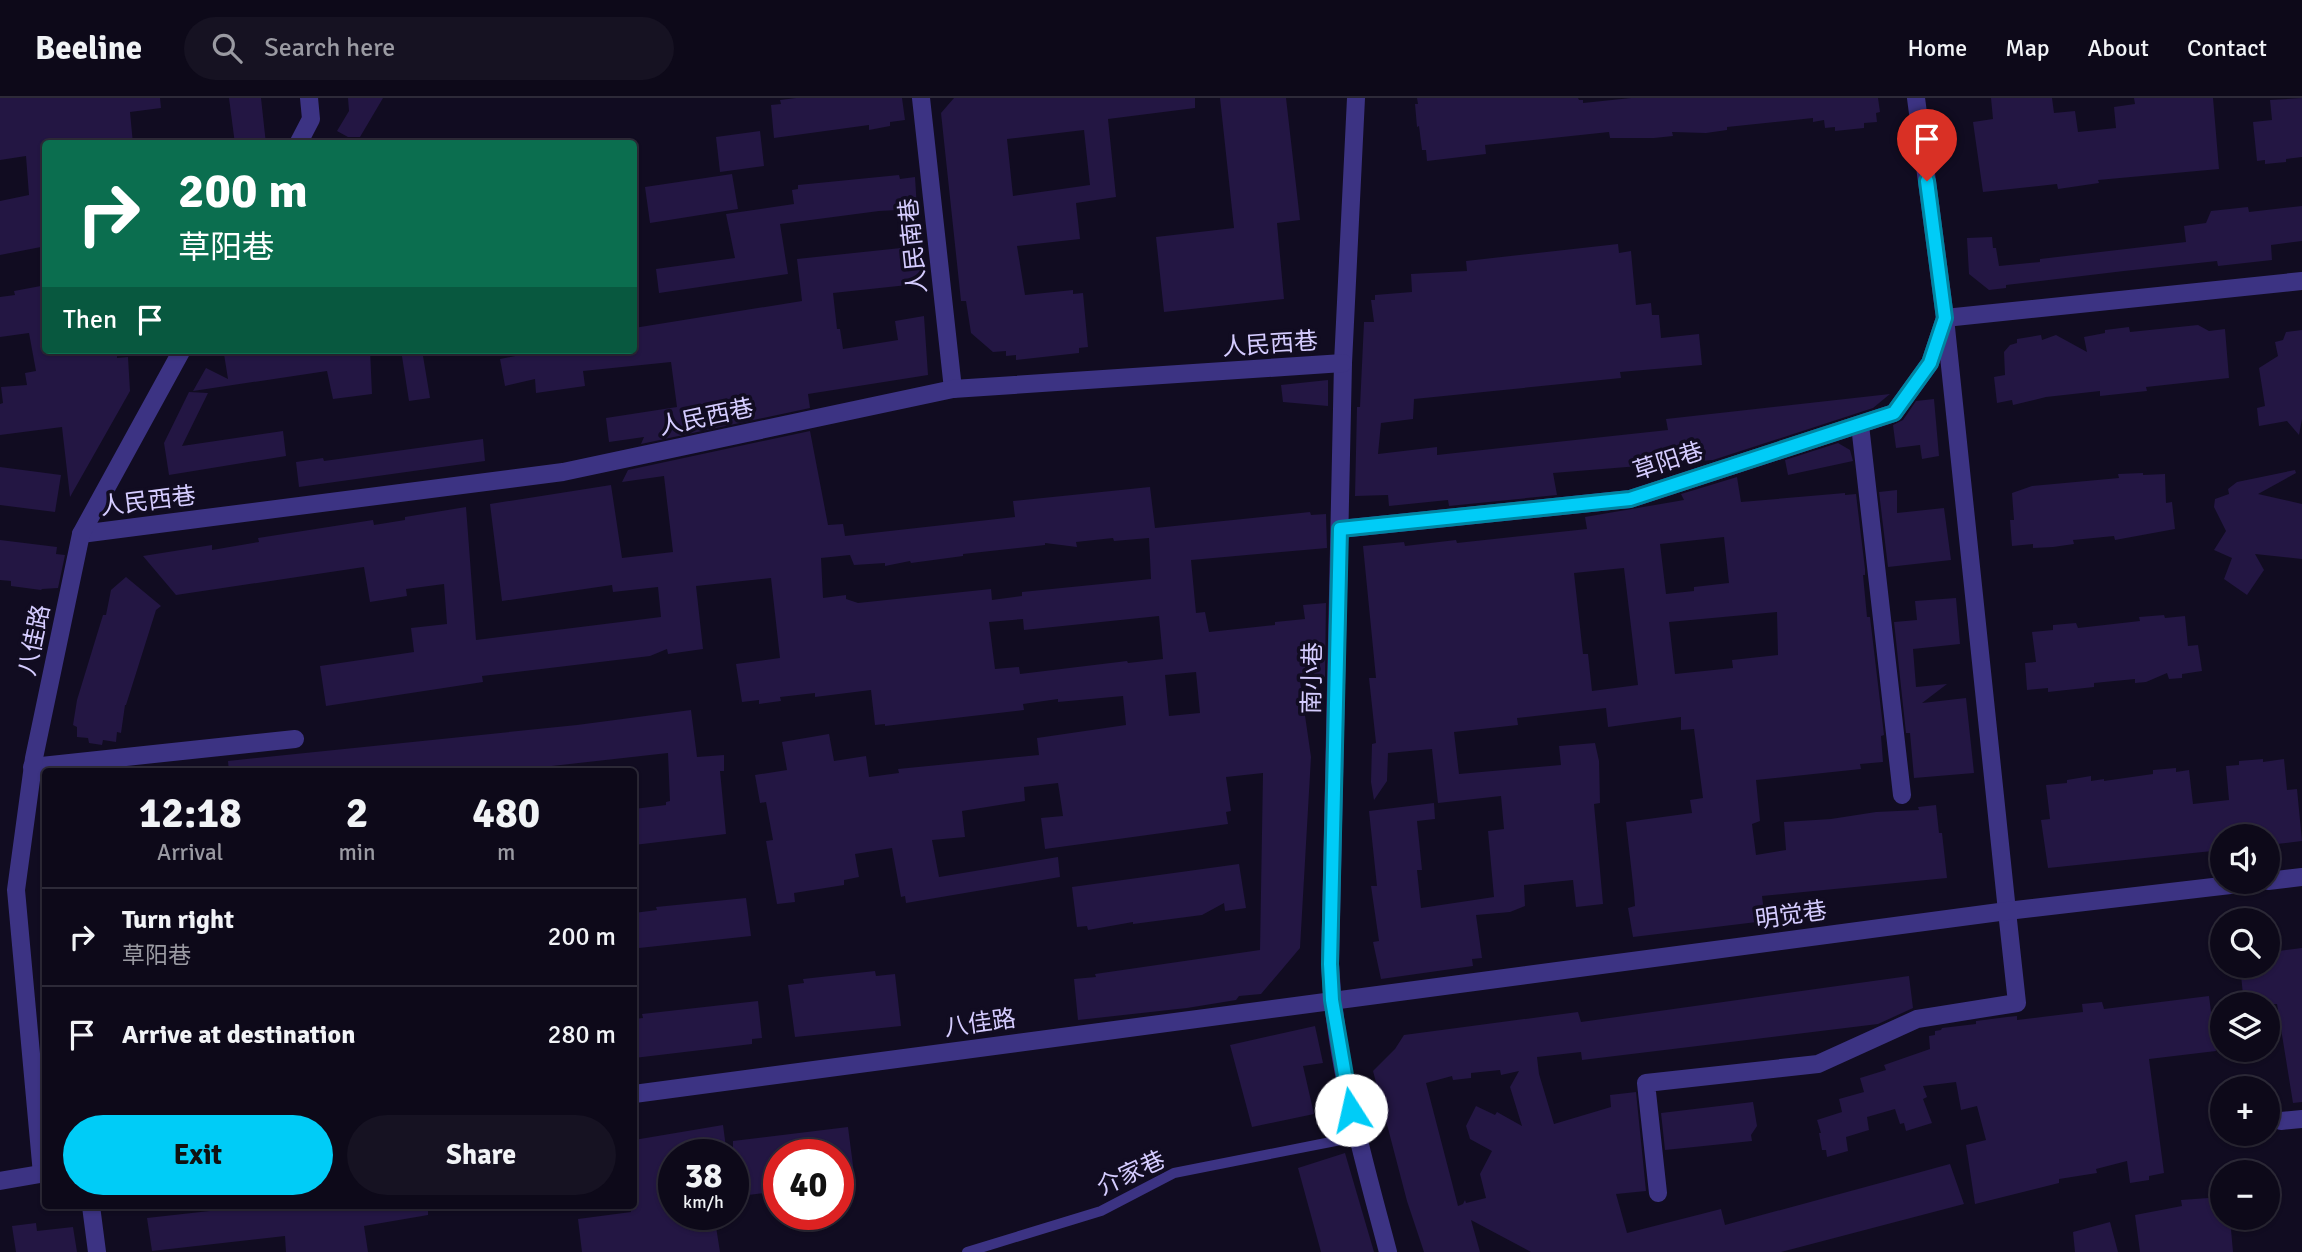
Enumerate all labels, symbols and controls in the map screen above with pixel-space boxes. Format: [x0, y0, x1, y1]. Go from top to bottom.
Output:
search box [184, 17, 674, 80]
text: Beeline [35, 28, 142, 69]
icon: search [208, 29, 246, 67]
text: Search here [264, 32, 395, 64]
text: Home [1907, 33, 1967, 63]
text: Map [2005, 33, 2050, 63]
text: About [2088, 33, 2149, 63]
text: Contact [2187, 33, 2267, 63]
pin [1897, 109, 1957, 181]
icon: arrive [1908, 120, 1946, 158]
text: 200 m [178, 161, 308, 221]
icon: right [63, 168, 154, 259]
street label: 人民南巷 [893, 197, 933, 295]
text: 草阳巷 [178, 228, 274, 267]
icon: arrive [131, 301, 169, 339]
text: Then [63, 304, 117, 336]
street label: 人民西巷 [1221, 326, 1319, 362]
street label: 人民西巷 [656, 392, 756, 442]
street label: 草阳巷 [1629, 436, 1707, 486]
street label: 人民西巷 [99, 480, 197, 522]
street label: 八佳路 [12, 602, 56, 678]
street label: 南小巷 [1296, 642, 1328, 714]
text: 12:18 [139, 788, 242, 839]
text: 2 [346, 788, 368, 839]
text: 480 [472, 788, 540, 839]
map controls [2210, 824, 2280, 1230]
button: sound [2210, 824, 2280, 894]
text: Arrival [157, 838, 223, 867]
text: min [338, 838, 376, 867]
text: m [497, 838, 515, 867]
street label: 明觉巷 [1753, 895, 1829, 935]
text: Turn right [122, 904, 234, 936]
button: search [2210, 908, 2280, 978]
icon: right [63, 918, 101, 956]
text: 200 m [547, 921, 616, 953]
text: 草阳巷 [122, 941, 191, 970]
button: layers [2210, 992, 2280, 1062]
street label: 八佳路 [942, 1003, 1018, 1043]
icon: arrive [63, 1016, 101, 1054]
text: Arrive at destination [122, 1019, 355, 1051]
text: 280 m [547, 1019, 616, 1051]
position arrow [1314, 1073, 1388, 1147]
button: + [2210, 1076, 2280, 1146]
button: Exit [63, 1115, 333, 1195]
button: Share [347, 1115, 616, 1195]
speed limit sign: 40 [763, 1139, 854, 1230]
street label: 介家巷 [1092, 1144, 1170, 1202]
text: 38 [685, 1154, 722, 1197]
button: − [2210, 1160, 2280, 1230]
text: km/h [683, 1191, 724, 1213]

